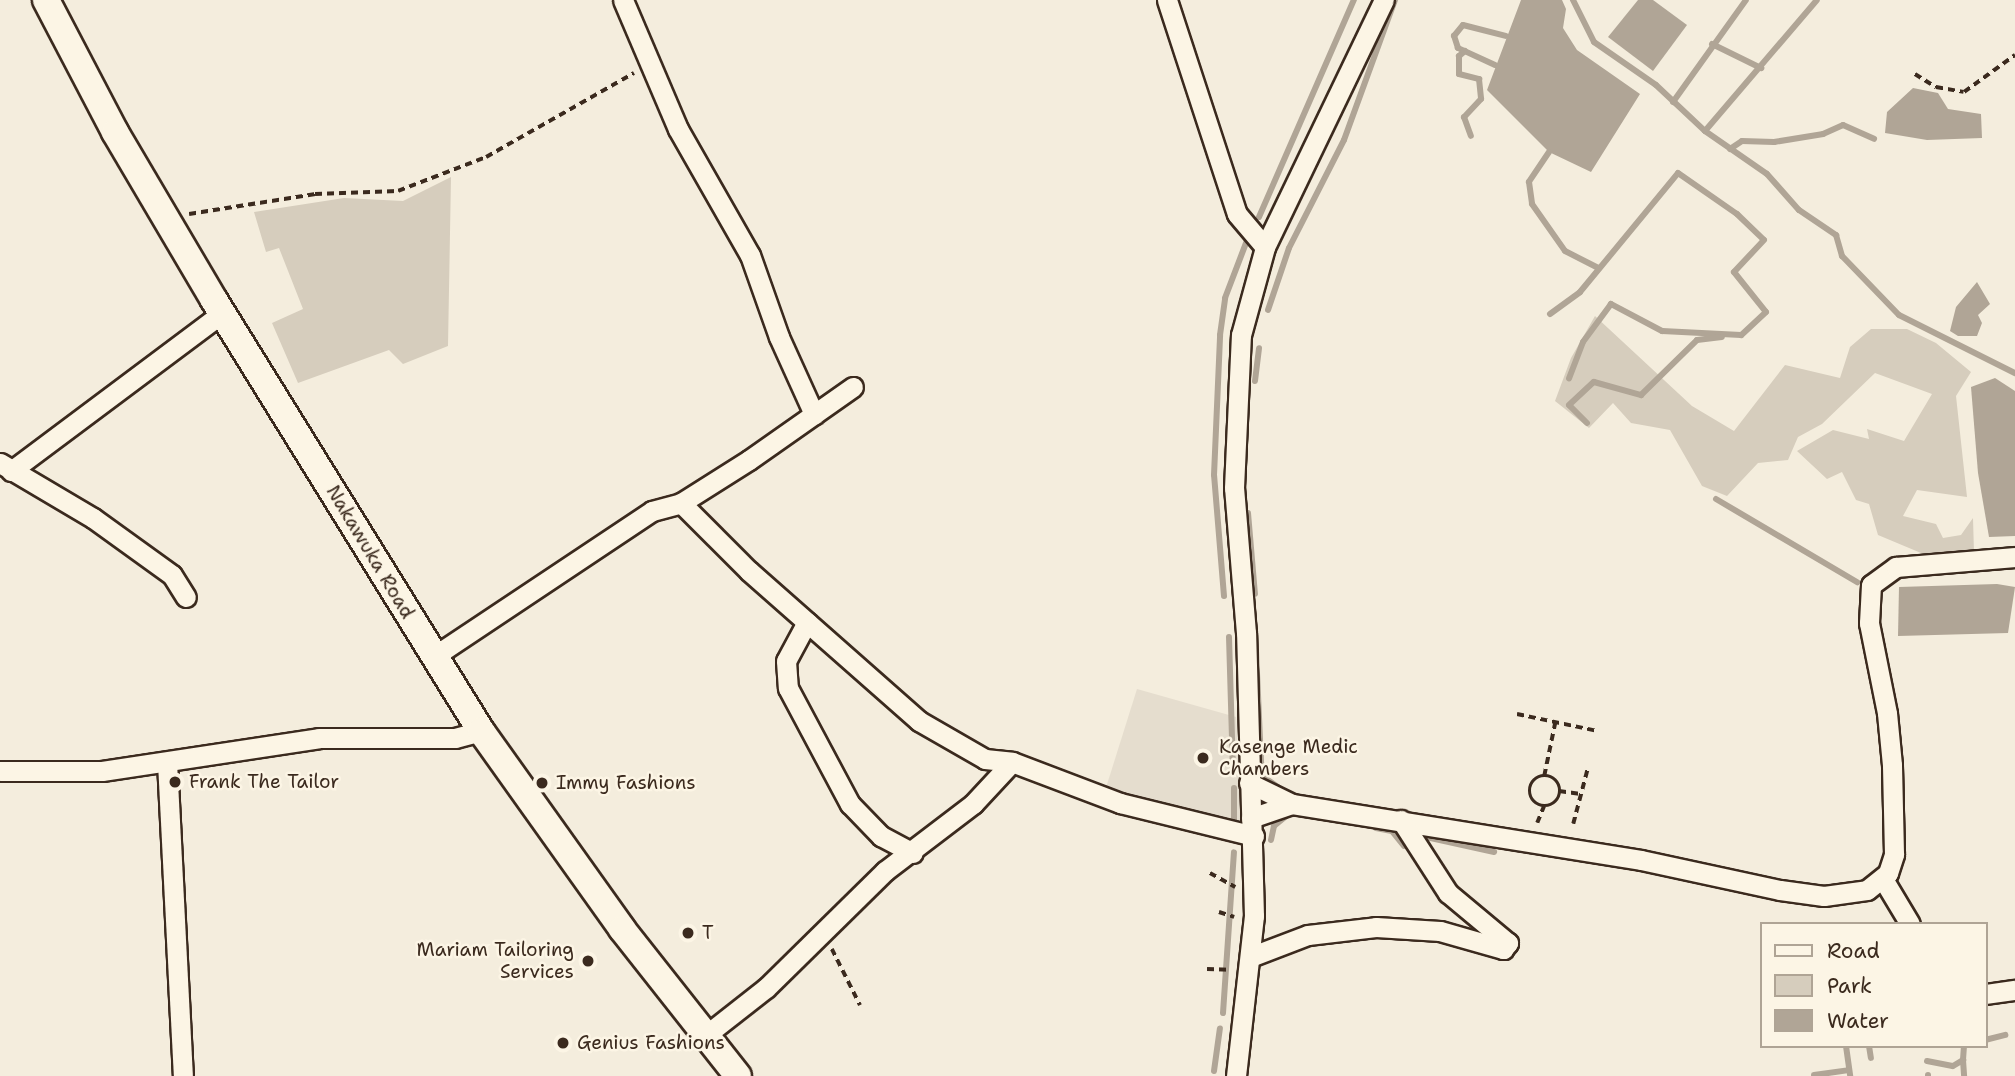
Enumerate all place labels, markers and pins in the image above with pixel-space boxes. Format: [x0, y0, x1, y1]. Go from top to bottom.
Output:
place label: Kasenge Medic Chambers [1219, 736, 1358, 780]
marker: Kasenge Medic Chambers [1193, 748, 1213, 768]
place label: Frank The Tailor [189, 771, 339, 793]
place label: Immy Fashions [556, 772, 696, 794]
marker: Frank The Tailor [167, 774, 183, 790]
marker: Immy Fashions [534, 775, 550, 791]
place label: T [702, 922, 714, 944]
marker: T [680, 925, 696, 941]
place label: Mariam Tailoring Services [416, 939, 574, 983]
marker: Mariam Tailoring Services [580, 953, 596, 969]
place label: Genius Fashions [577, 1032, 725, 1054]
marker: Genius Fashions [555, 1035, 571, 1051]

